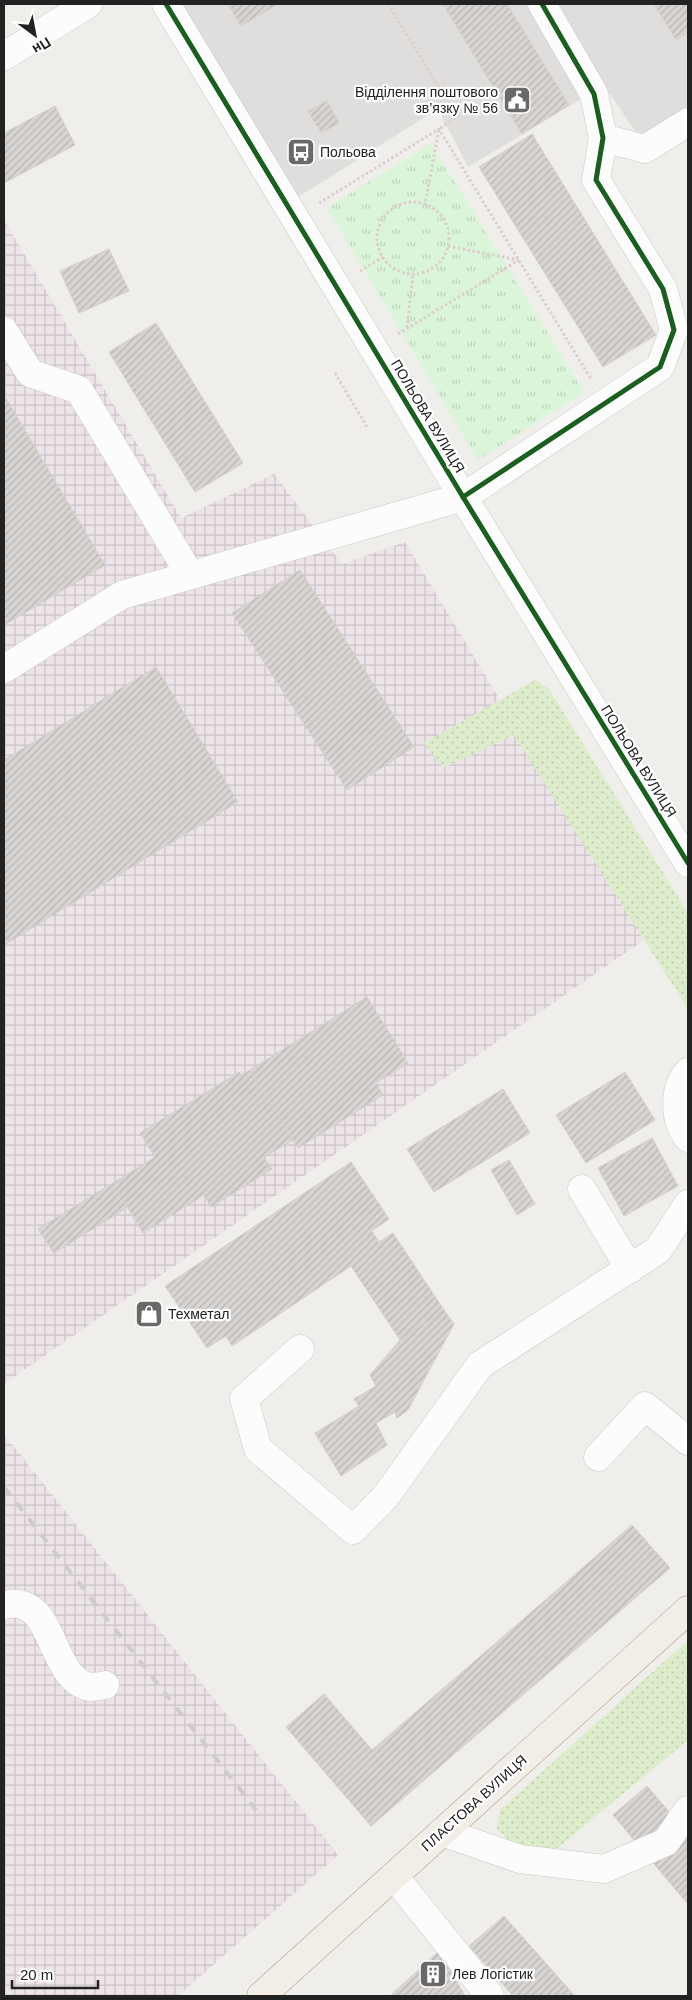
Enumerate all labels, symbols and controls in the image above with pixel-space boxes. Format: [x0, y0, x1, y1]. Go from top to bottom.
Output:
north arrow [10, 10, 60, 60]
text: Пн [30, 34, 54, 58]
place label: Відділення поштового зв’язку № 56 [355, 84, 498, 116]
public building icon: Відділення поштового зв’язку № 56 [502, 85, 532, 115]
bus stop icon: Польова [286, 137, 316, 167]
place label: Польова [320, 144, 376, 160]
street label: ПОЛЬОВА ВУЛИЦЯ [388, 357, 468, 475]
street label: ПОЛЬОВА ВУЛИЦЯ [598, 702, 680, 820]
shop icon: Техметал [134, 1299, 164, 1329]
place label: Техметал [168, 1306, 229, 1322]
street label: ПЛАСТОВА ВУЛИЦЯ [418, 1752, 530, 1854]
scale bar [12, 1958, 99, 1990]
building icon: Лев Логістик [418, 1959, 448, 1989]
text: 20 m [20, 1966, 53, 1983]
place label: Лев Логістик [452, 1966, 534, 1982]

